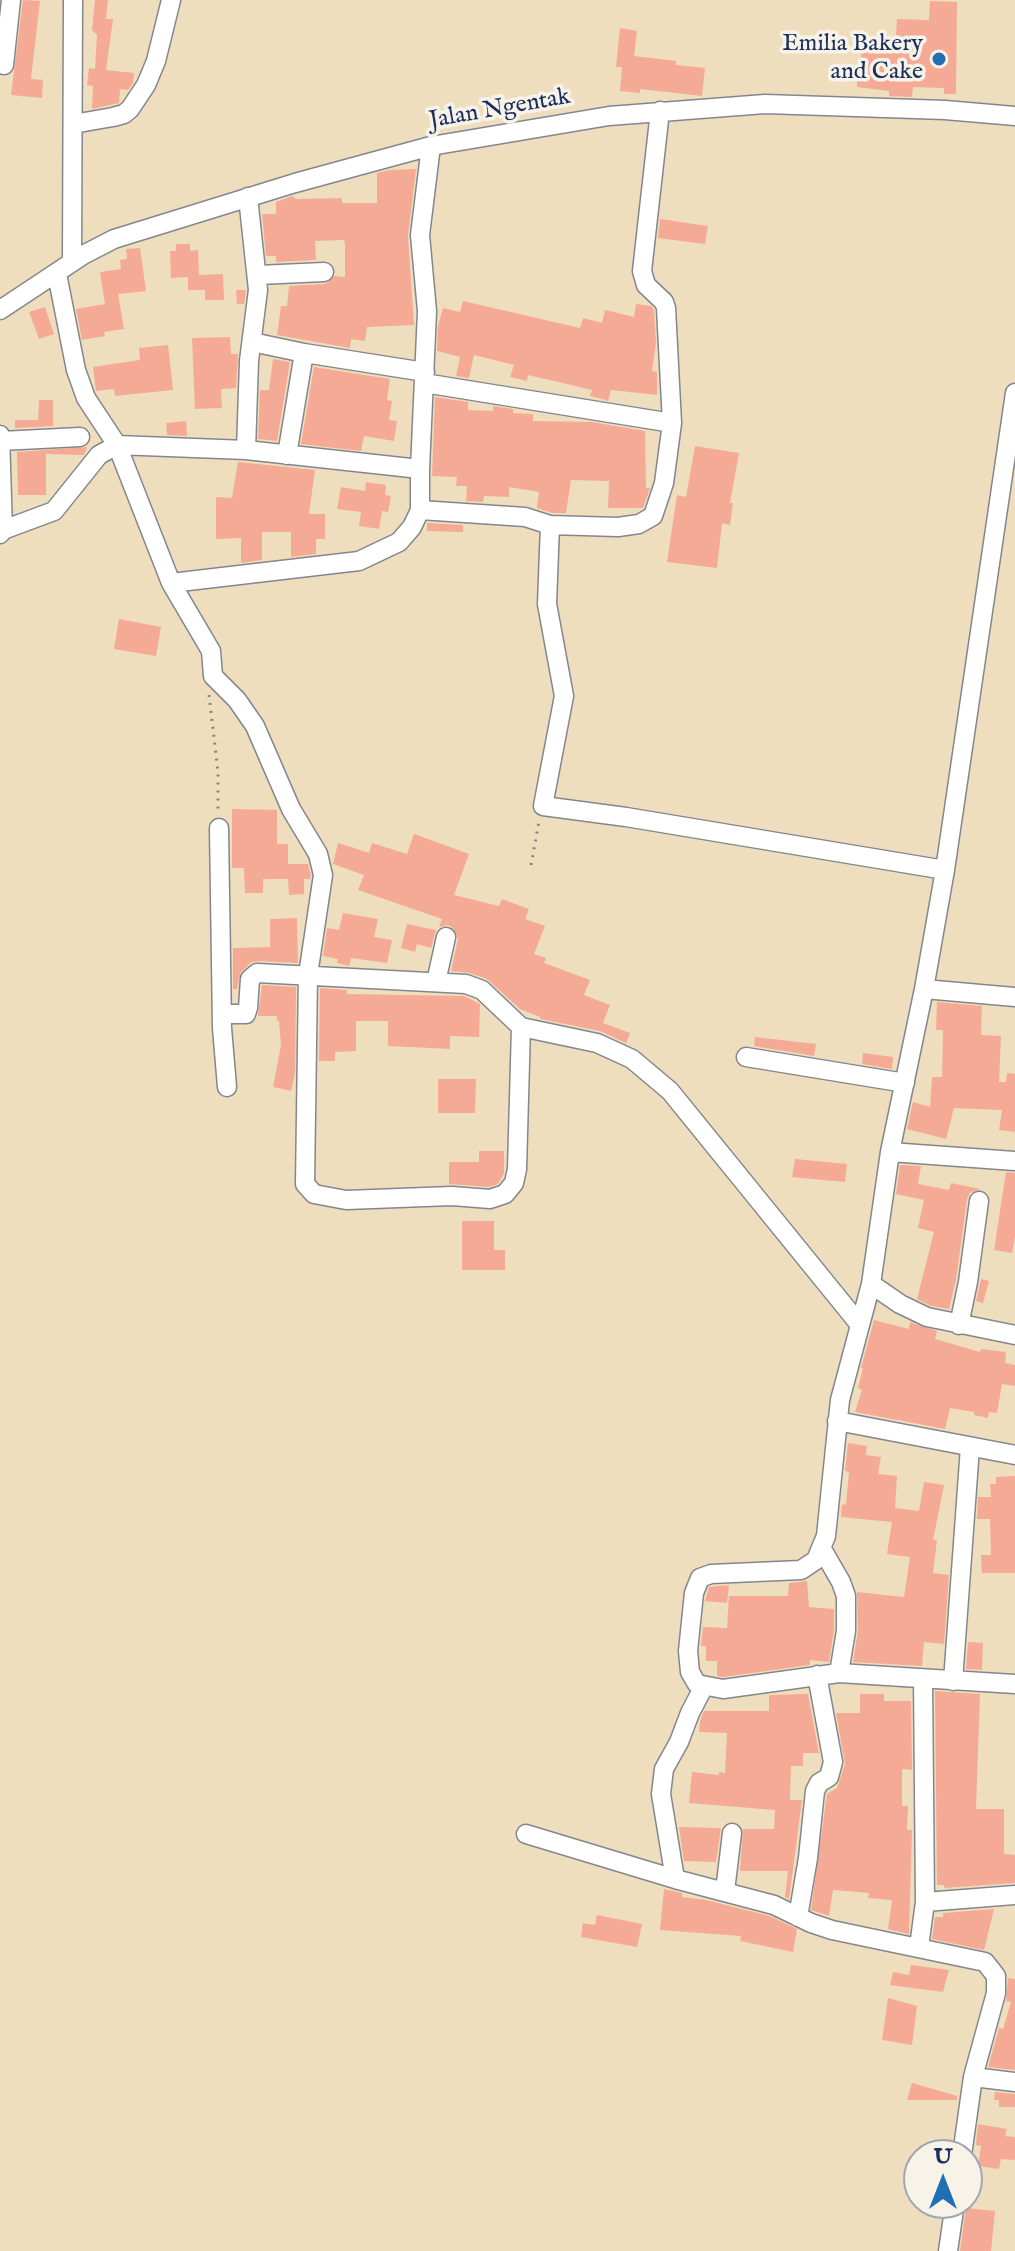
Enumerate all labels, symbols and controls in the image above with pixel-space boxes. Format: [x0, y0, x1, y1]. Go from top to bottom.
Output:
place label: Emilia Bakery and Cake [782, 31, 923, 87]
marker: Emilia Bakery and Cake [930, 50, 948, 68]
street label: Jalan Ngentak [427, 83, 573, 137]
north arrow [903, 2139, 983, 2219]
text: U [934, 2143, 952, 2171]

